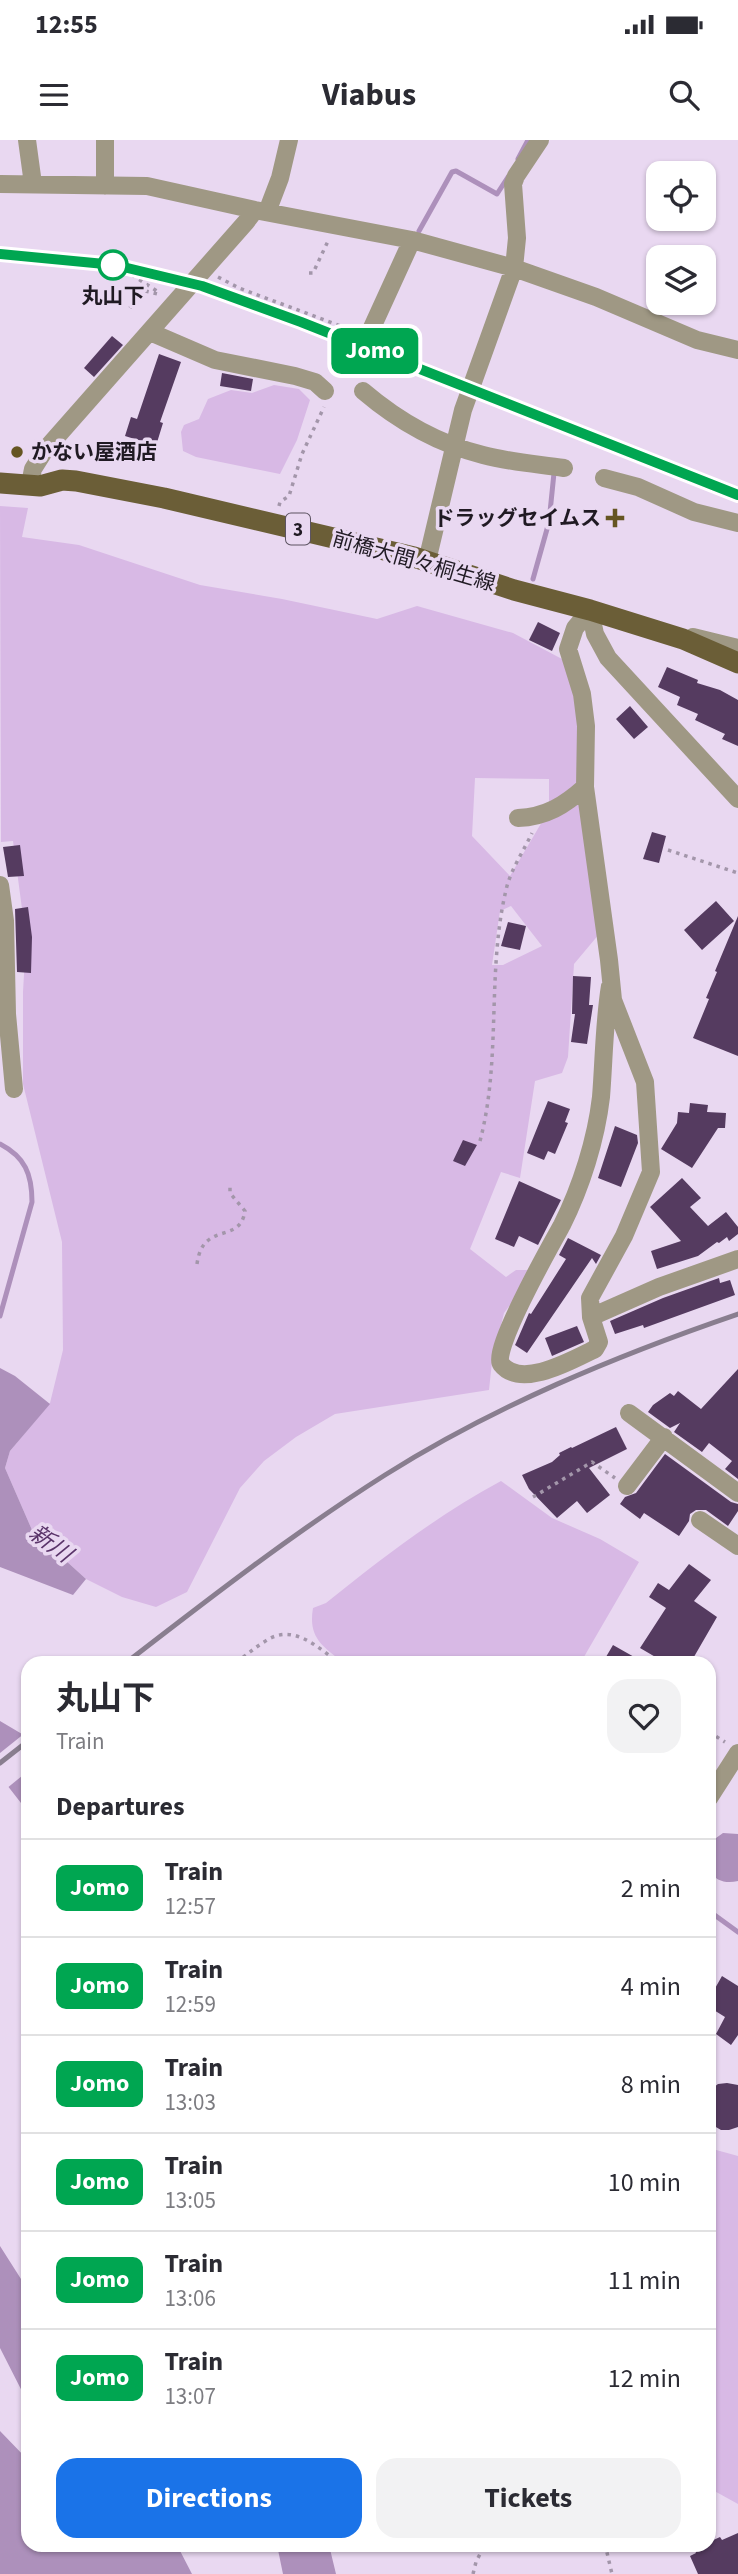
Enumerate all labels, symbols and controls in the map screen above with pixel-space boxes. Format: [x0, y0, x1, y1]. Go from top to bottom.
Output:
text: 12:55 [35, 6, 98, 43]
text: Viabus [322, 72, 416, 118]
icon: menu [35, 76, 73, 114]
icon: search [665, 76, 703, 114]
map controls [646, 161, 716, 315]
button: locate [646, 161, 716, 231]
button: layers [646, 245, 716, 315]
marker: 丸山下 [98, 250, 128, 280]
place label: 丸山下 [82, 281, 145, 311]
line badge: Jomo [326, 328, 424, 374]
text: Jomo [345, 333, 405, 368]
place label: かない屋酒店 [31, 437, 157, 467]
marker: かない屋酒店 [9, 444, 25, 460]
place label: ドラッグセイムス [433, 503, 601, 533]
marker: ドラッグセイムス [607, 510, 623, 526]
road number: 3 [286, 514, 310, 544]
street label: 前橋大間々桐生線 [329, 523, 499, 599]
water label: 新川 [22, 1517, 81, 1572]
text: 丸山下 [56, 1675, 155, 1722]
button: heart [607, 1679, 681, 1753]
text: Train [56, 1725, 105, 1758]
text: Departures [56, 1788, 184, 1825]
text: Train [164, 1853, 223, 1890]
text: Jomo [70, 1870, 129, 1905]
text: 2 min [621, 1870, 681, 1907]
text: 12:57 [164, 1890, 216, 1923]
text: Train [164, 1951, 223, 1988]
text: Jomo [70, 1968, 129, 2003]
text: 4 min [621, 1968, 681, 2005]
text: 12:59 [164, 1988, 216, 2021]
text: Train [164, 2049, 223, 2086]
text: Jomo [70, 2066, 129, 2101]
text: 8 min [621, 2066, 681, 2103]
text: 13:03 [164, 2086, 216, 2119]
text: Train [164, 2147, 223, 2184]
text: Jomo [70, 2164, 129, 2199]
text: 10 min [608, 2164, 681, 2201]
text: 13:05 [164, 2184, 216, 2217]
text: Train [164, 2245, 223, 2282]
text: Jomo [70, 2262, 129, 2297]
text: 11 min [608, 2262, 681, 2299]
text: 13:06 [164, 2282, 216, 2315]
text: Train [164, 2343, 223, 2380]
text: Jomo [70, 2360, 129, 2395]
text: 12 min [608, 2360, 681, 2397]
text: 13:07 [164, 2380, 216, 2413]
button: Directions [56, 2458, 362, 2538]
button: Tickets [376, 2458, 681, 2538]

